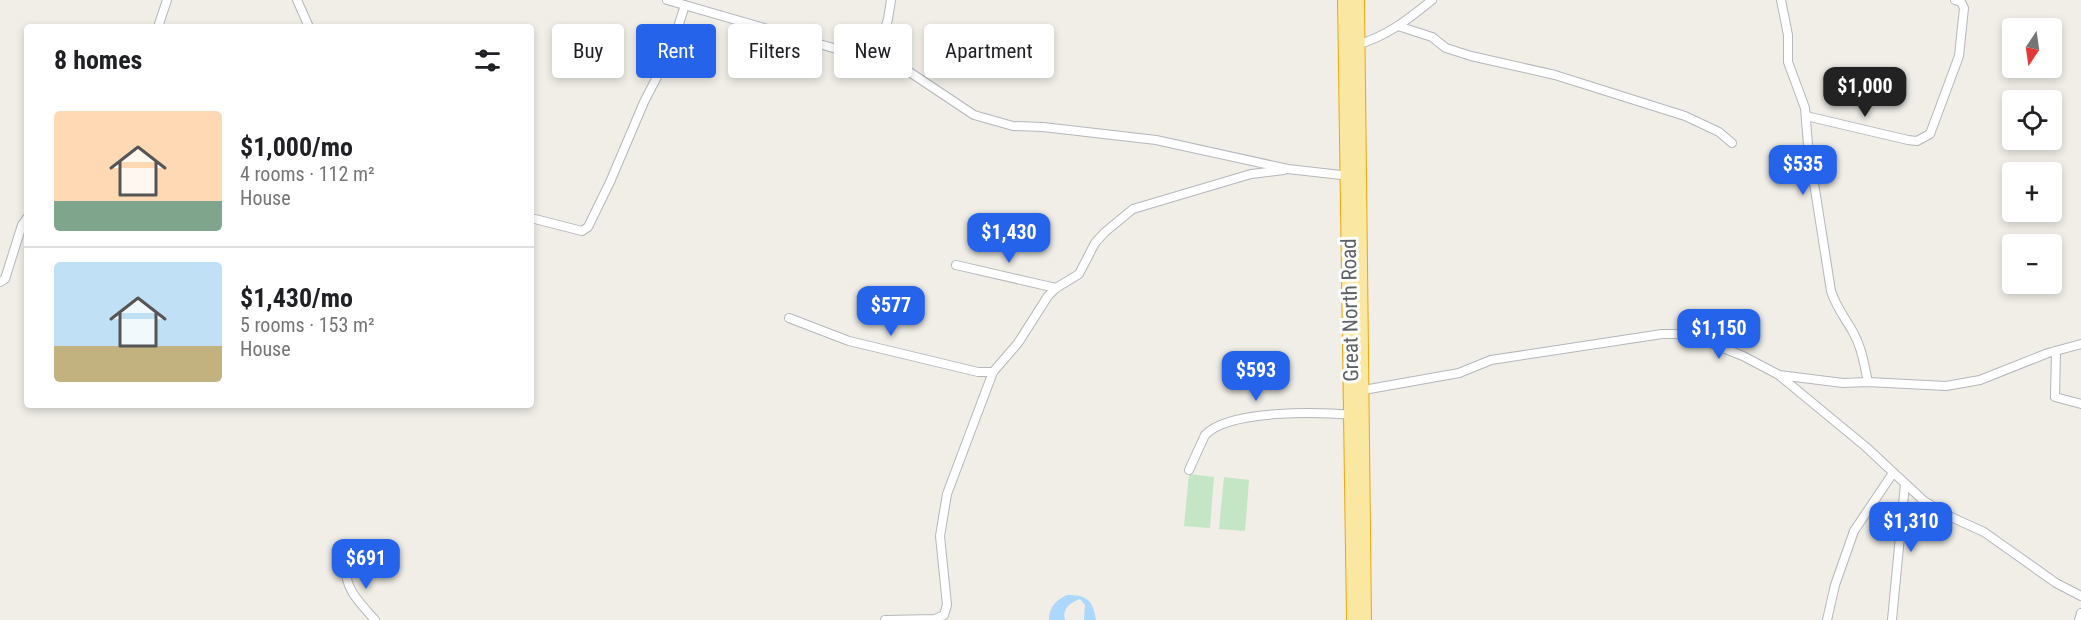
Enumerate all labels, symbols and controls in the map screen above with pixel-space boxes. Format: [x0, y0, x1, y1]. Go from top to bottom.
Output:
north arrow [2002, 18, 2062, 78]
map controls [2002, 18, 2062, 294]
chip: Buy [552, 24, 624, 78]
chip: Rent [636, 24, 716, 78]
chip: Filters [728, 24, 822, 78]
chip: New [834, 24, 912, 78]
chip: Apartment [924, 24, 1054, 78]
icon: filters [471, 44, 504, 77]
text: 8 homes [54, 45, 142, 75]
pin: $1,000 [1816, 67, 1914, 118]
text: $1,000 [1837, 74, 1893, 98]
button: locate [2002, 90, 2062, 150]
text: $1,000/mo [240, 132, 353, 162]
icon: home [102, 135, 174, 207]
pin: $535 [1767, 145, 1839, 196]
text: $535 [1783, 152, 1823, 176]
text: 4 rooms · 112 m² [240, 162, 375, 186]
button: + [2002, 162, 2062, 222]
text: House [240, 186, 291, 210]
pin: $1,430 [960, 213, 1058, 264]
text: $1,430 [981, 220, 1037, 244]
button: − [2002, 234, 2062, 294]
street label: Great North Road [1337, 238, 1363, 382]
text: $1,430/mo [240, 283, 353, 313]
icon: home [102, 286, 174, 358]
pin: $577 [855, 286, 927, 337]
text: $577 [871, 293, 911, 317]
pin: $1,150 [1670, 309, 1768, 360]
text: 5 rooms · 153 m² [240, 313, 375, 337]
text: $1,150 [1691, 316, 1747, 340]
text: House [240, 337, 291, 361]
pin: $593 [1220, 351, 1292, 402]
text: $593 [1236, 358, 1276, 382]
pin: $1,310 [1862, 502, 1960, 553]
text: $1,310 [1883, 509, 1939, 533]
pin: $691 [330, 539, 402, 590]
text: $691 [346, 546, 386, 570]

